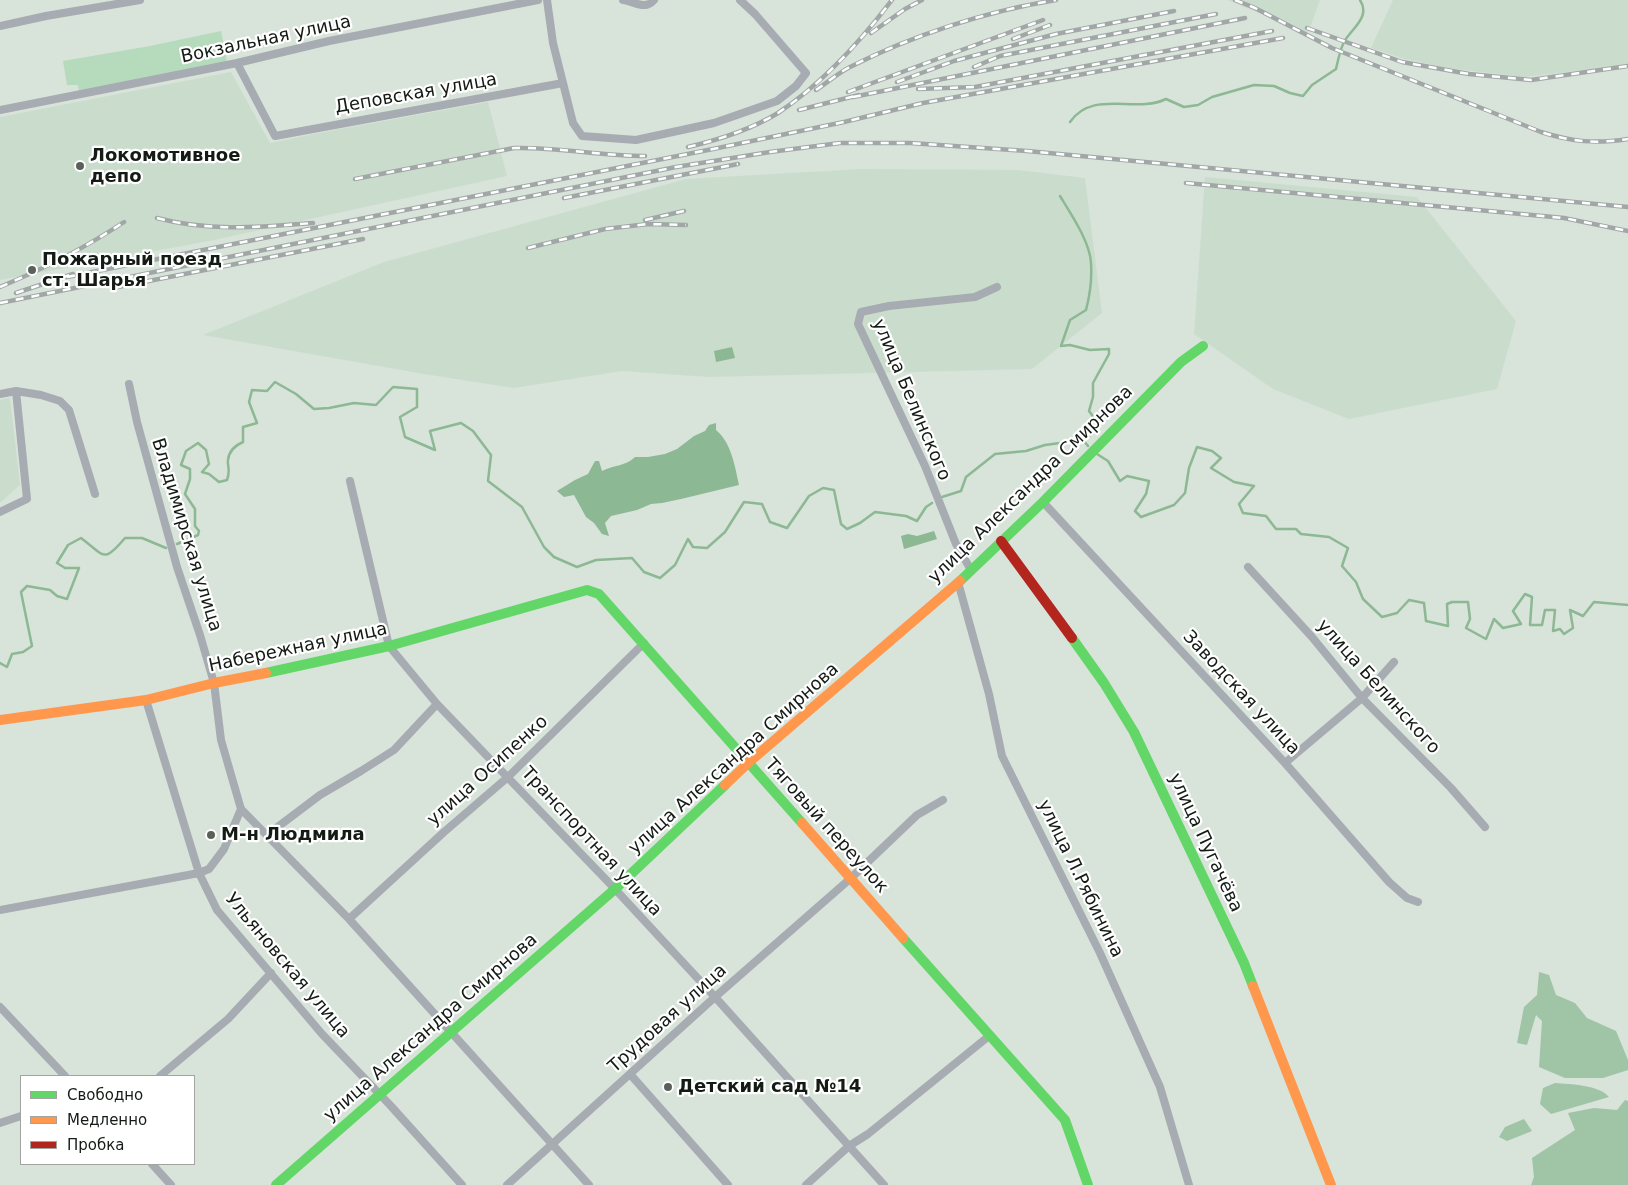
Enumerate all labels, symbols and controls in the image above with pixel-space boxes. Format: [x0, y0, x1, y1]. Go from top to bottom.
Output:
street label: Вокзальная улица [179, 11, 353, 69]
street label: Деповская улица [333, 69, 499, 119]
place label: Локомотивное депо [90, 145, 240, 188]
marker: Локомотивное депо [74, 160, 86, 172]
place label: Пожарный поезд ст. Шарья [42, 249, 222, 292]
marker: Пожарный поезд ст. Шарья [26, 264, 38, 276]
street label: улица Белинского [867, 316, 955, 484]
street label: улица Александра Смирнова [924, 381, 1138, 589]
street label: Владимирская улица [146, 436, 226, 634]
street label: улица Белинского [1312, 615, 1444, 759]
street label: Набережная улица [207, 619, 389, 677]
street label: Заводская улица [1178, 626, 1304, 760]
street label: улица Александра Смирнова [624, 659, 844, 859]
street label: улица Осипенко [423, 711, 553, 831]
street label: Тяговый переулок [760, 754, 892, 898]
street label: Транспортная улица [516, 763, 666, 921]
street label: улица Пугачёва [1163, 770, 1247, 916]
street label: улица Л.Рябинина [1032, 797, 1128, 961]
place label: М-н Людмила [221, 824, 365, 846]
marker: М-н Людмила [205, 829, 217, 841]
street label: Ульяновская улица [220, 889, 354, 1043]
street label: улица Александра Смирнова [320, 929, 542, 1127]
street label: Трудовая улица [604, 960, 732, 1078]
legend [20, 1075, 195, 1165]
place label: Детский сад №14 [678, 1076, 861, 1098]
marker: Детский сад №14 [662, 1081, 674, 1093]
text: Свободно [67, 1086, 143, 1104]
text: Медленно [67, 1111, 147, 1129]
text: Пробка [67, 1136, 124, 1154]

